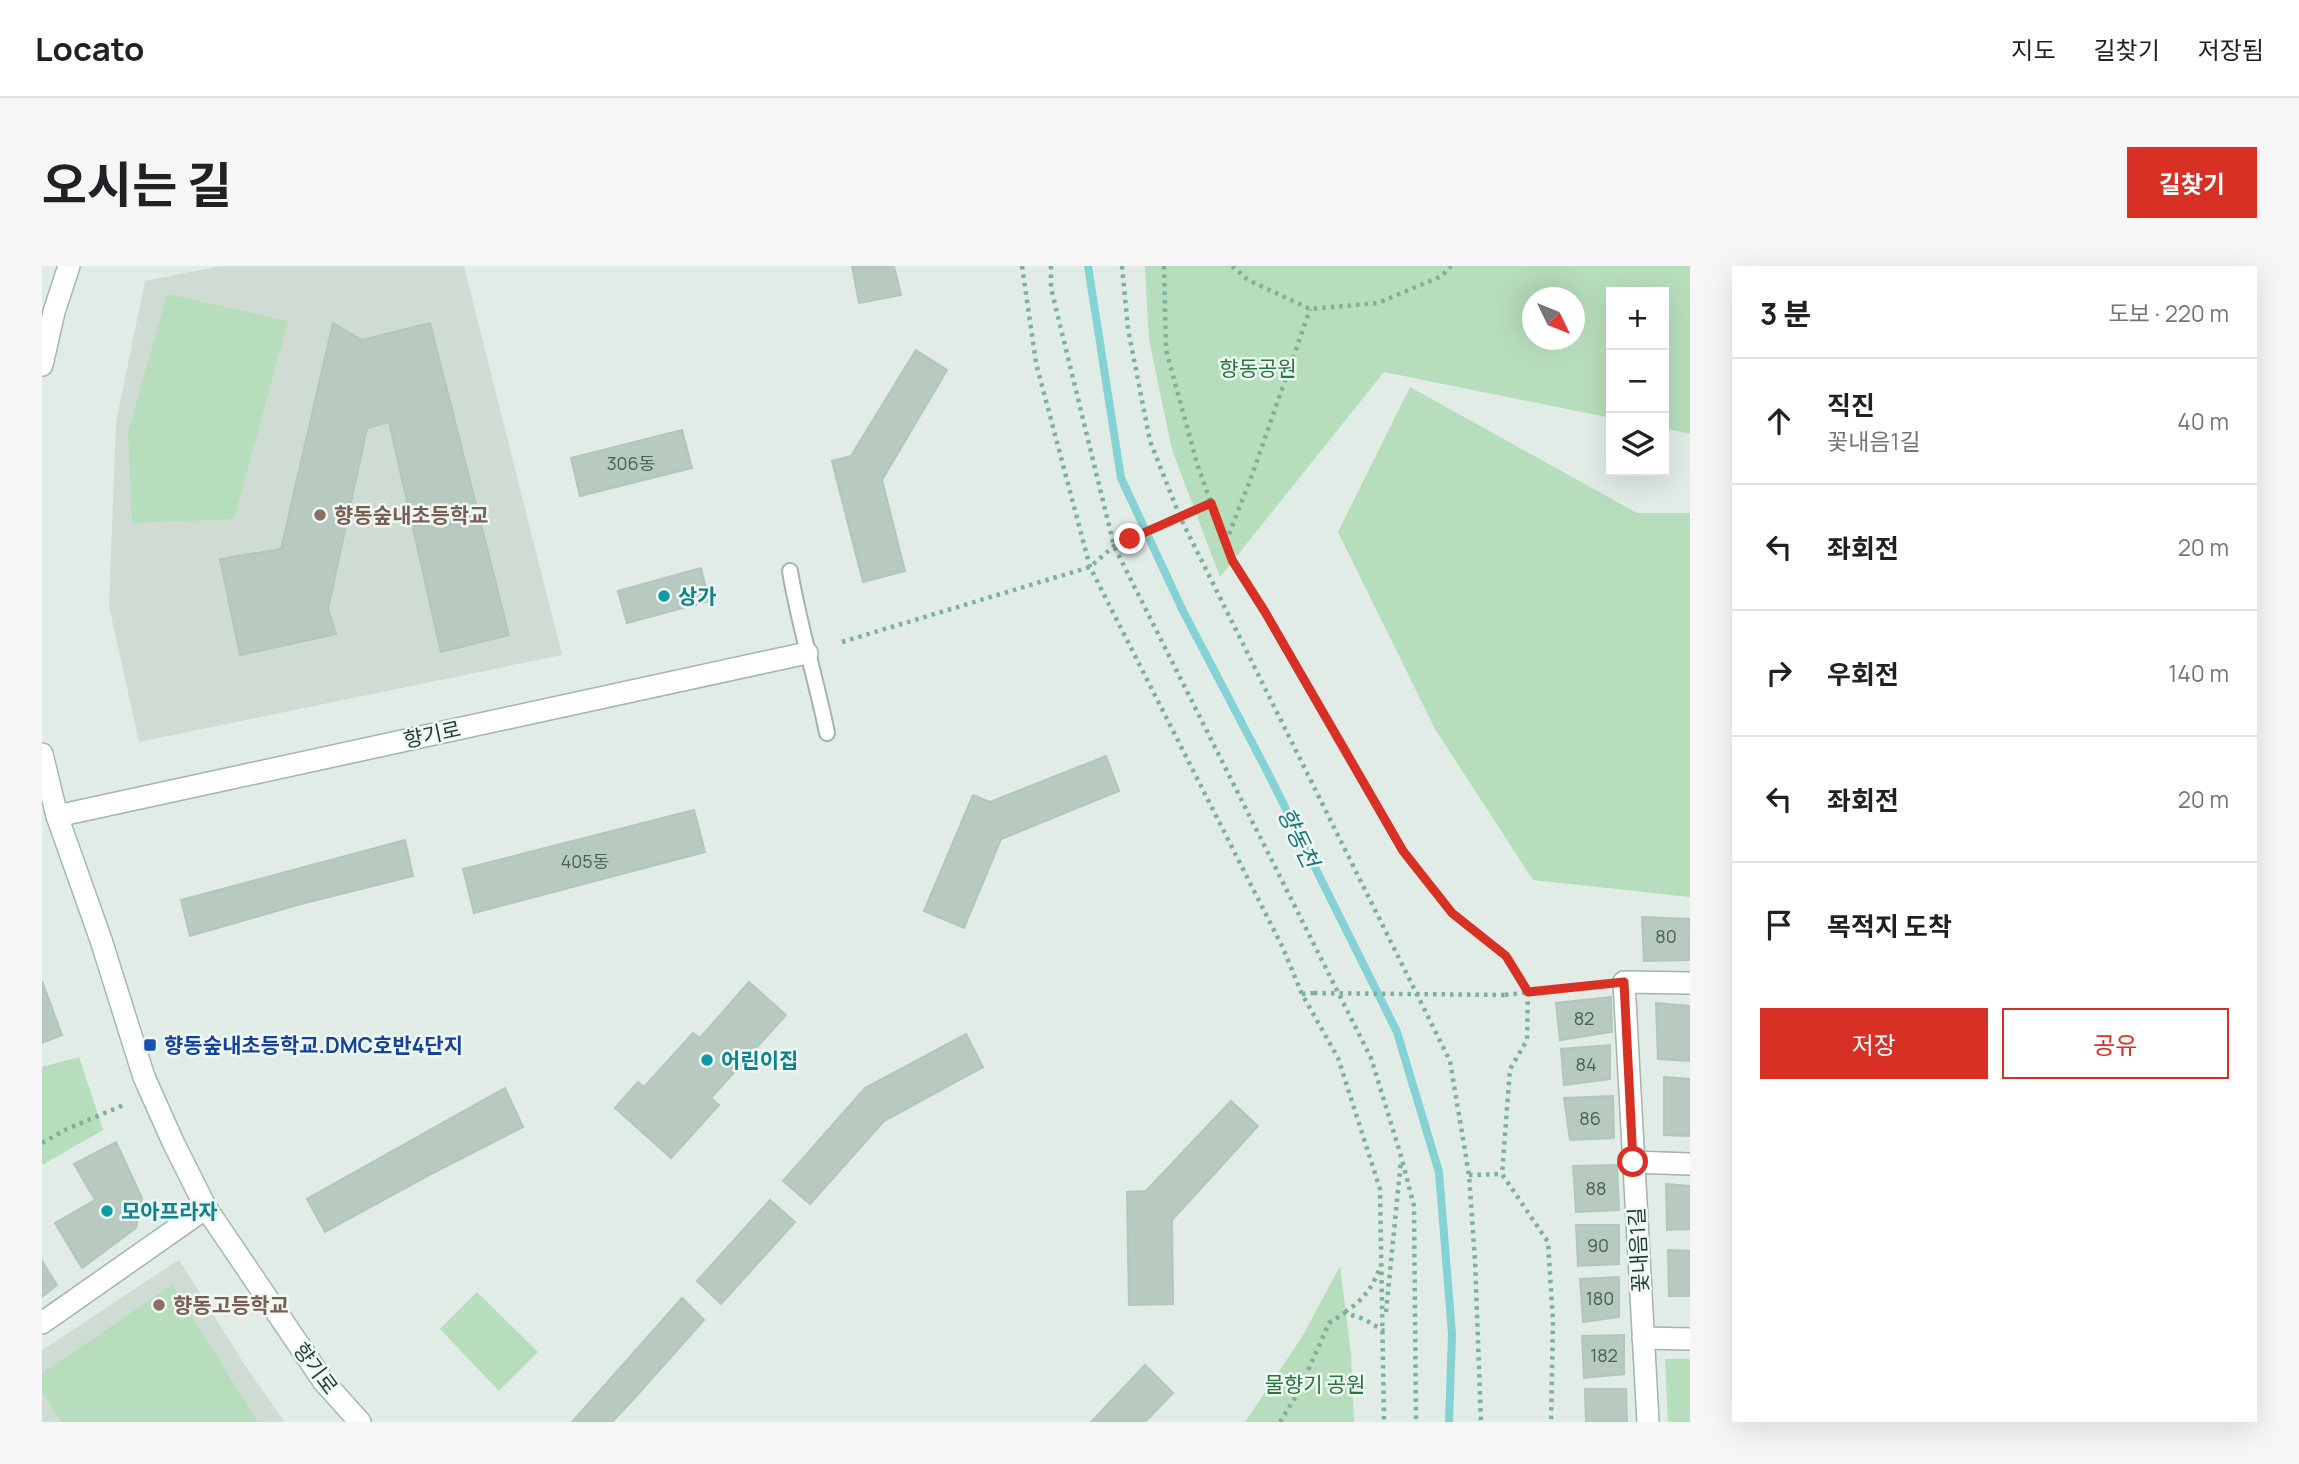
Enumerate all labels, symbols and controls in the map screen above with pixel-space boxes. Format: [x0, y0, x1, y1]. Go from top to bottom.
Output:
text: Locato [35, 26, 145, 71]
text: 지도 [2011, 33, 2056, 66]
text: 길찾기 [2094, 33, 2160, 66]
text: 저장됨 [2198, 33, 2264, 66]
button: 길찾기 [2127, 147, 2257, 218]
text: 오시는 길 [42, 151, 232, 218]
north arrow [1522, 287, 1585, 350]
map controls [1606, 287, 1669, 476]
button: + [1606, 287, 1669, 350]
text: 3 분 [1760, 293, 1811, 334]
text: 도보 · 220 m [2108, 297, 2229, 329]
button: − [1606, 350, 1669, 413]
park label: 향동공원 [1219, 354, 1297, 382]
text: 직진 [1827, 387, 1875, 423]
icon: ahead [1760, 402, 1798, 440]
text: 40 m [2177, 405, 2229, 437]
button: layers [1606, 413, 1669, 476]
text: 꽃내음1길 [1827, 425, 1921, 457]
house number: 306동 [607, 451, 655, 475]
place label: 향동숲내초등학교 [334, 501, 489, 529]
marker: 향동숲내초등학교 [312, 507, 328, 523]
route end [1114, 523, 1145, 554]
icon: left [1760, 528, 1798, 566]
text: 좌회전 [1827, 530, 1899, 566]
text: 20 m [2178, 531, 2229, 563]
place label: 상가 [678, 582, 717, 610]
marker: 상가 [656, 588, 672, 604]
icon: right [1760, 654, 1798, 692]
text: 우회전 [1827, 656, 1899, 692]
text: 140 m [2168, 657, 2229, 689]
street label: 향기로 [401, 714, 463, 754]
icon: left [1760, 780, 1798, 818]
text: 좌회전 [1827, 782, 1899, 818]
text: 20 m [2178, 783, 2229, 815]
water label: 향동천 [1271, 801, 1329, 875]
house number: 405동 [561, 849, 609, 873]
icon: arrive [1760, 906, 1798, 944]
text: 목적지 도착 [1827, 908, 1952, 944]
house number: 80 [1655, 924, 1677, 948]
house number: 82 [1574, 1006, 1594, 1030]
button: 저장 [1760, 1008, 1988, 1079]
button: 공유 [2002, 1008, 2229, 1079]
place label: 향동숲내초등학교.DMC호반4단지 [164, 1031, 463, 1059]
marker: 향동숲내초등학교.DMC호반4단지 [142, 1037, 158, 1053]
place label: 어린이집 [721, 1046, 798, 1074]
marker: 어린이집 [699, 1052, 715, 1068]
house number: 84 [1575, 1052, 1597, 1076]
house number: 86 [1579, 1106, 1601, 1130]
route start [1617, 1146, 1648, 1177]
house number: 88 [1586, 1176, 1606, 1200]
place label: 모아프라자 [121, 1197, 218, 1225]
marker: 모아프라자 [99, 1203, 115, 1219]
street label: 꽃내음1길 [1622, 1207, 1654, 1293]
house number: 90 [1587, 1233, 1609, 1257]
house number: 180 [1586, 1286, 1614, 1310]
place label: 향동고등학교 [173, 1291, 289, 1319]
marker: 향동고등학교 [151, 1297, 167, 1313]
street label: 향기로 [287, 1336, 345, 1400]
house number: 182 [1590, 1343, 1618, 1367]
park label: 물향기 공원 [1265, 1370, 1365, 1398]

